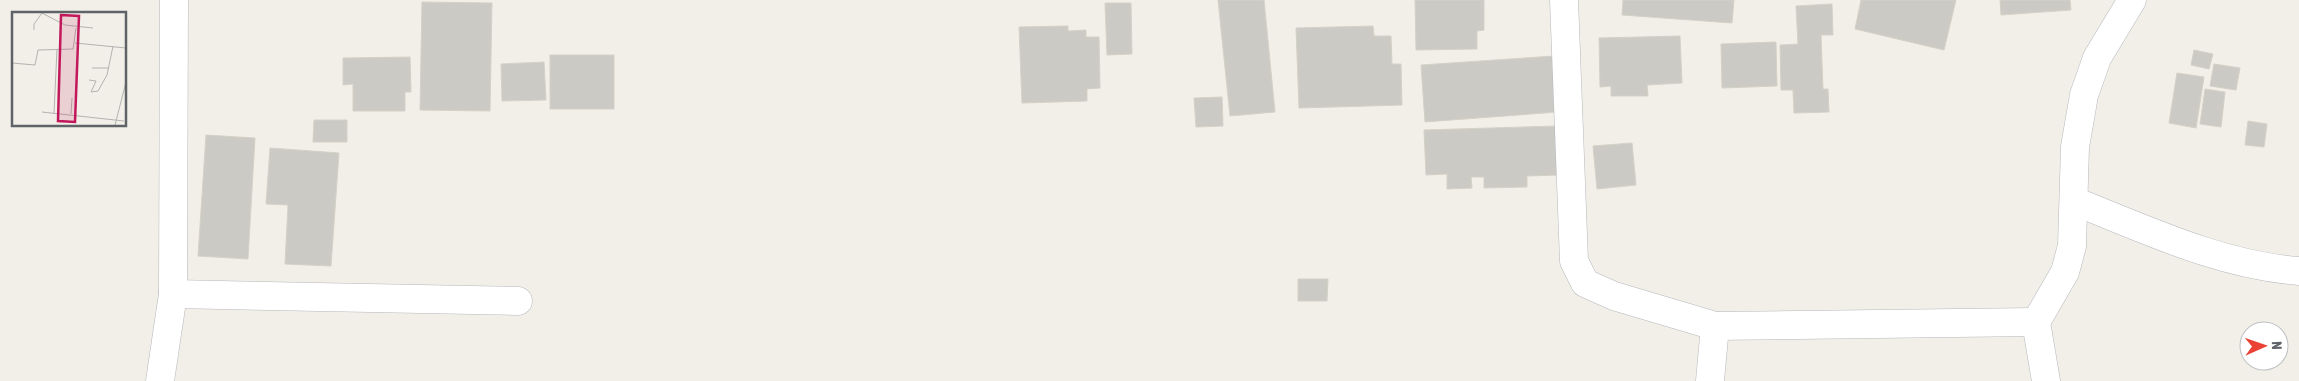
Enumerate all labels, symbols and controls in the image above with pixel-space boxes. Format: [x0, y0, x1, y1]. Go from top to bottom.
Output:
inset map [12, 12, 126, 126]
north arrow [2239, 321, 2289, 371]
text: N [2269, 341, 2285, 350]

